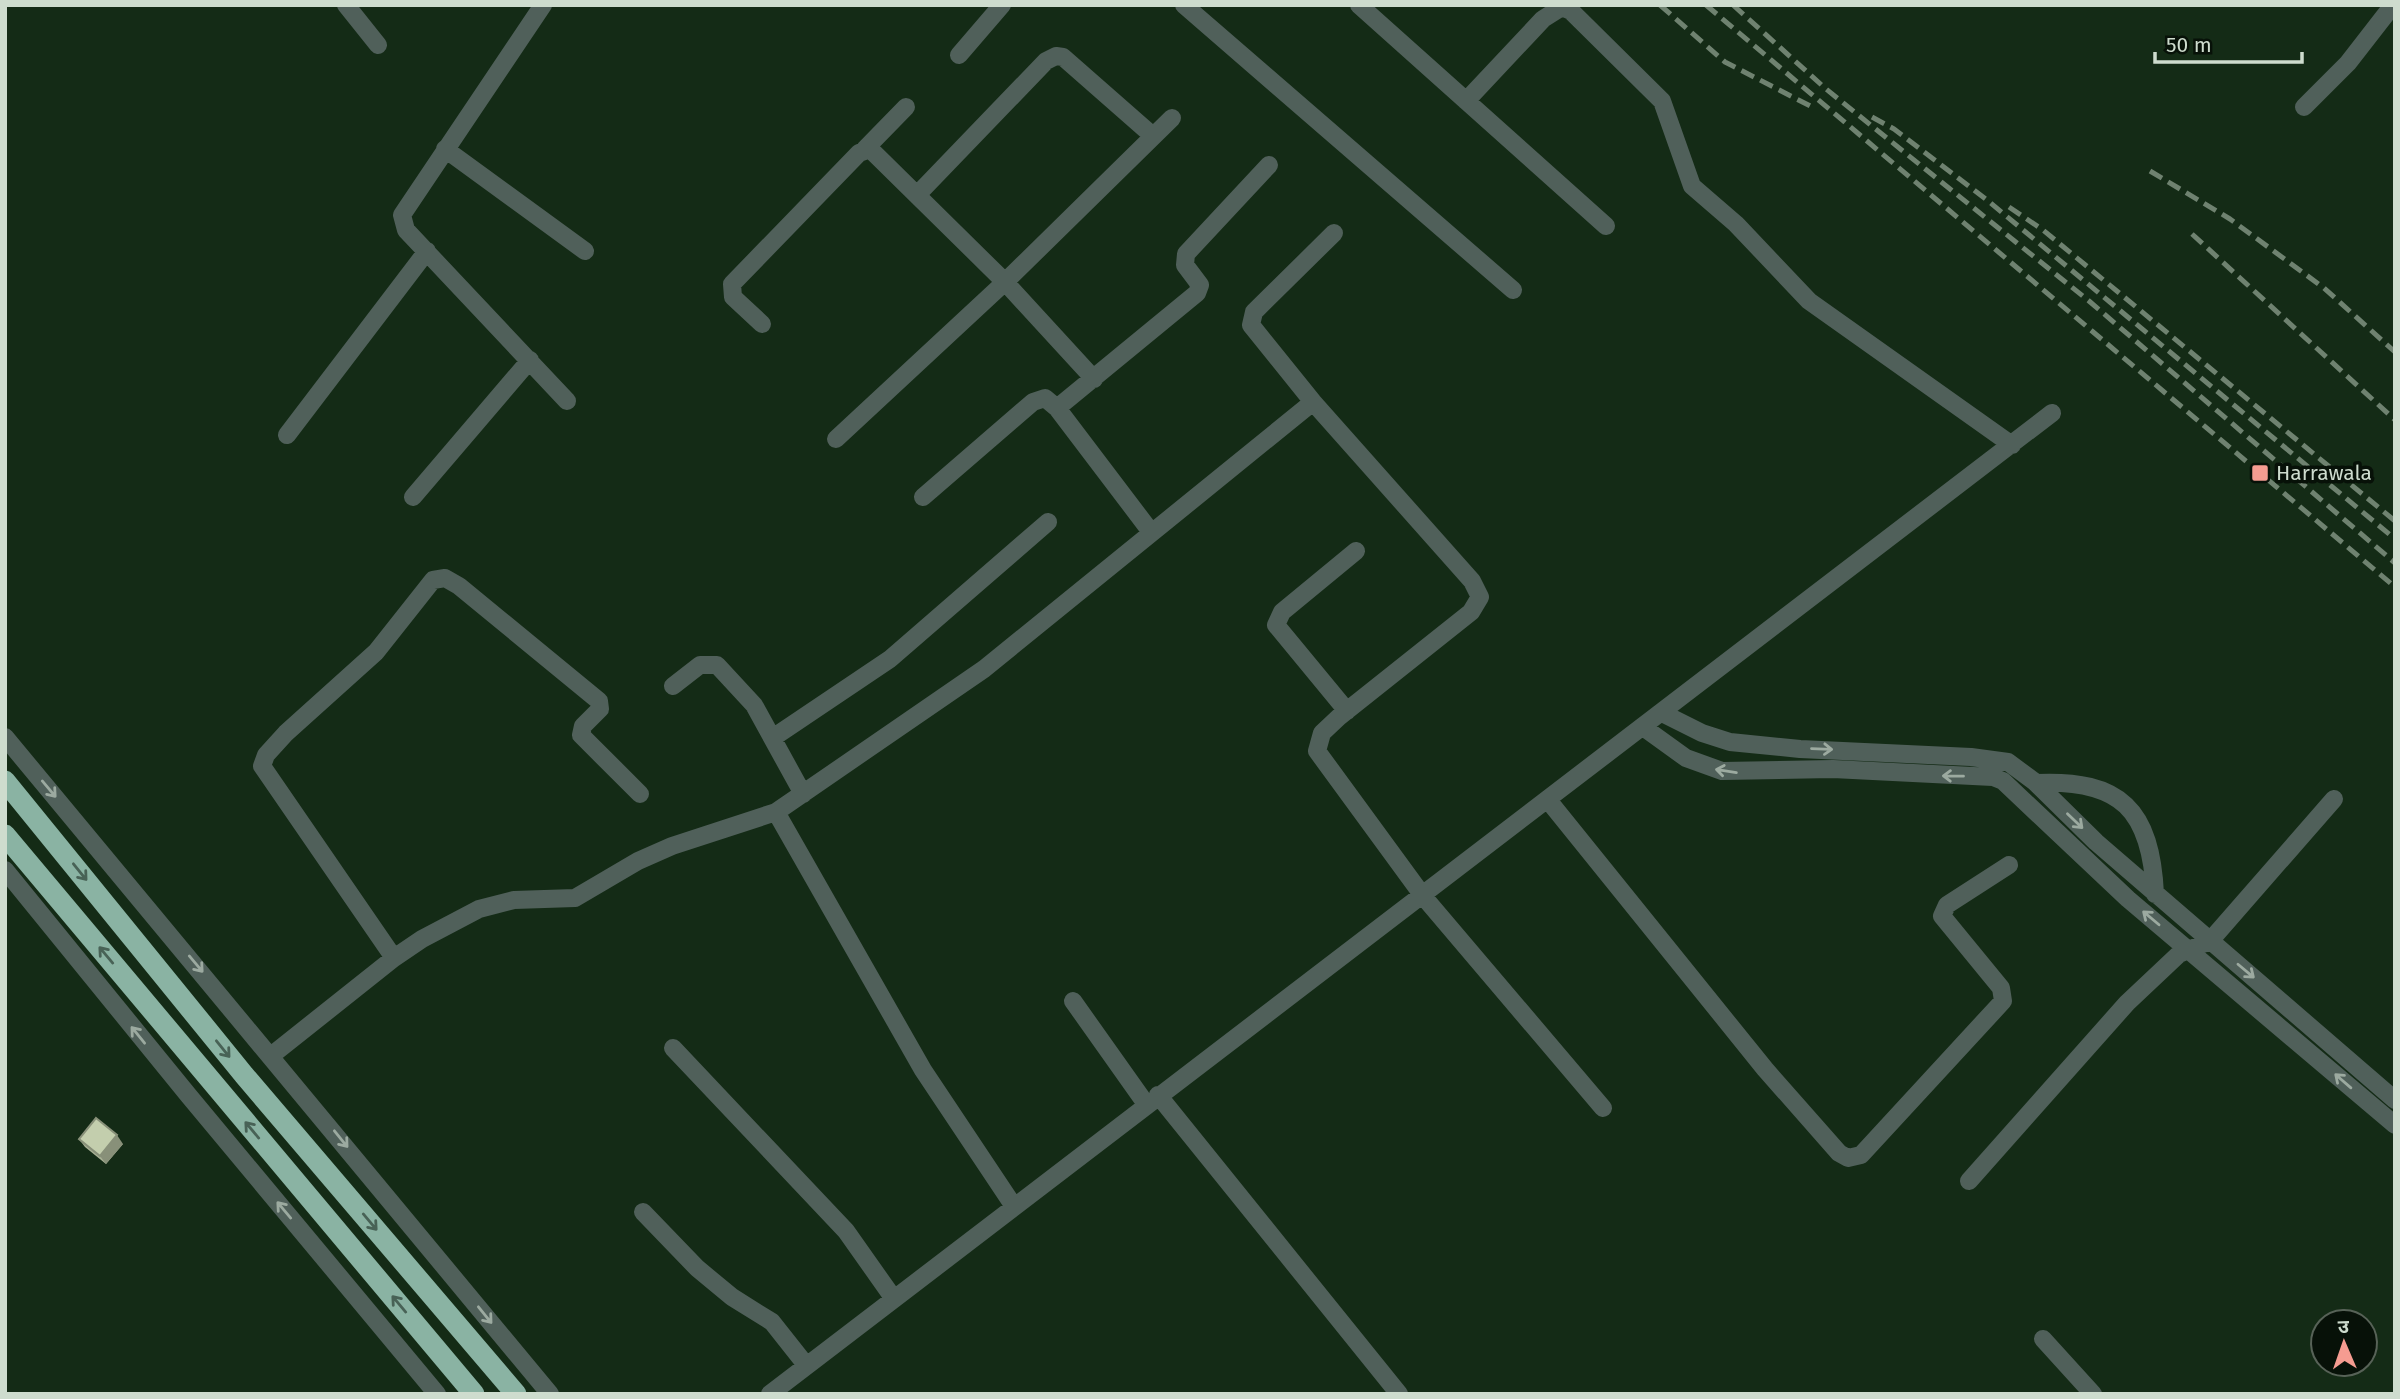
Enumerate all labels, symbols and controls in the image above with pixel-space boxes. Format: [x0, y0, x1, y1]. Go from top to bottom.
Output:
scale bar [2155, 21, 2302, 65]
text: 50 m [2166, 32, 2212, 58]
place label: Harrawala [2276, 460, 2372, 486]
marker: Harrawala [2250, 463, 2270, 483]
one-way arrow [1810, 743, 1833, 756]
one-way arrow [1715, 764, 1738, 777]
one-way arrow [1942, 769, 1965, 783]
one-way arrow [41, 780, 57, 798]
one-way arrow [2066, 813, 2083, 830]
one-way arrow [72, 862, 88, 880]
one-way arrow [2142, 910, 2160, 926]
one-way arrow [98, 947, 114, 965]
one-way arrow [188, 954, 203, 972]
one-way arrow [2236, 963, 2254, 979]
one-way arrow [131, 1026, 146, 1044]
one-way arrow [215, 1039, 231, 1057]
one-way arrow [2334, 1073, 2352, 1089]
one-way arrow [245, 1121, 260, 1139]
one-way arrow [333, 1129, 349, 1147]
one-way arrow [276, 1201, 292, 1219]
one-way arrow [362, 1213, 378, 1231]
one-way arrow [391, 1295, 407, 1313]
one-way arrow [477, 1305, 493, 1323]
north arrow [2309, 1308, 2379, 1378]
text: उ [2337, 1315, 2350, 1338]

